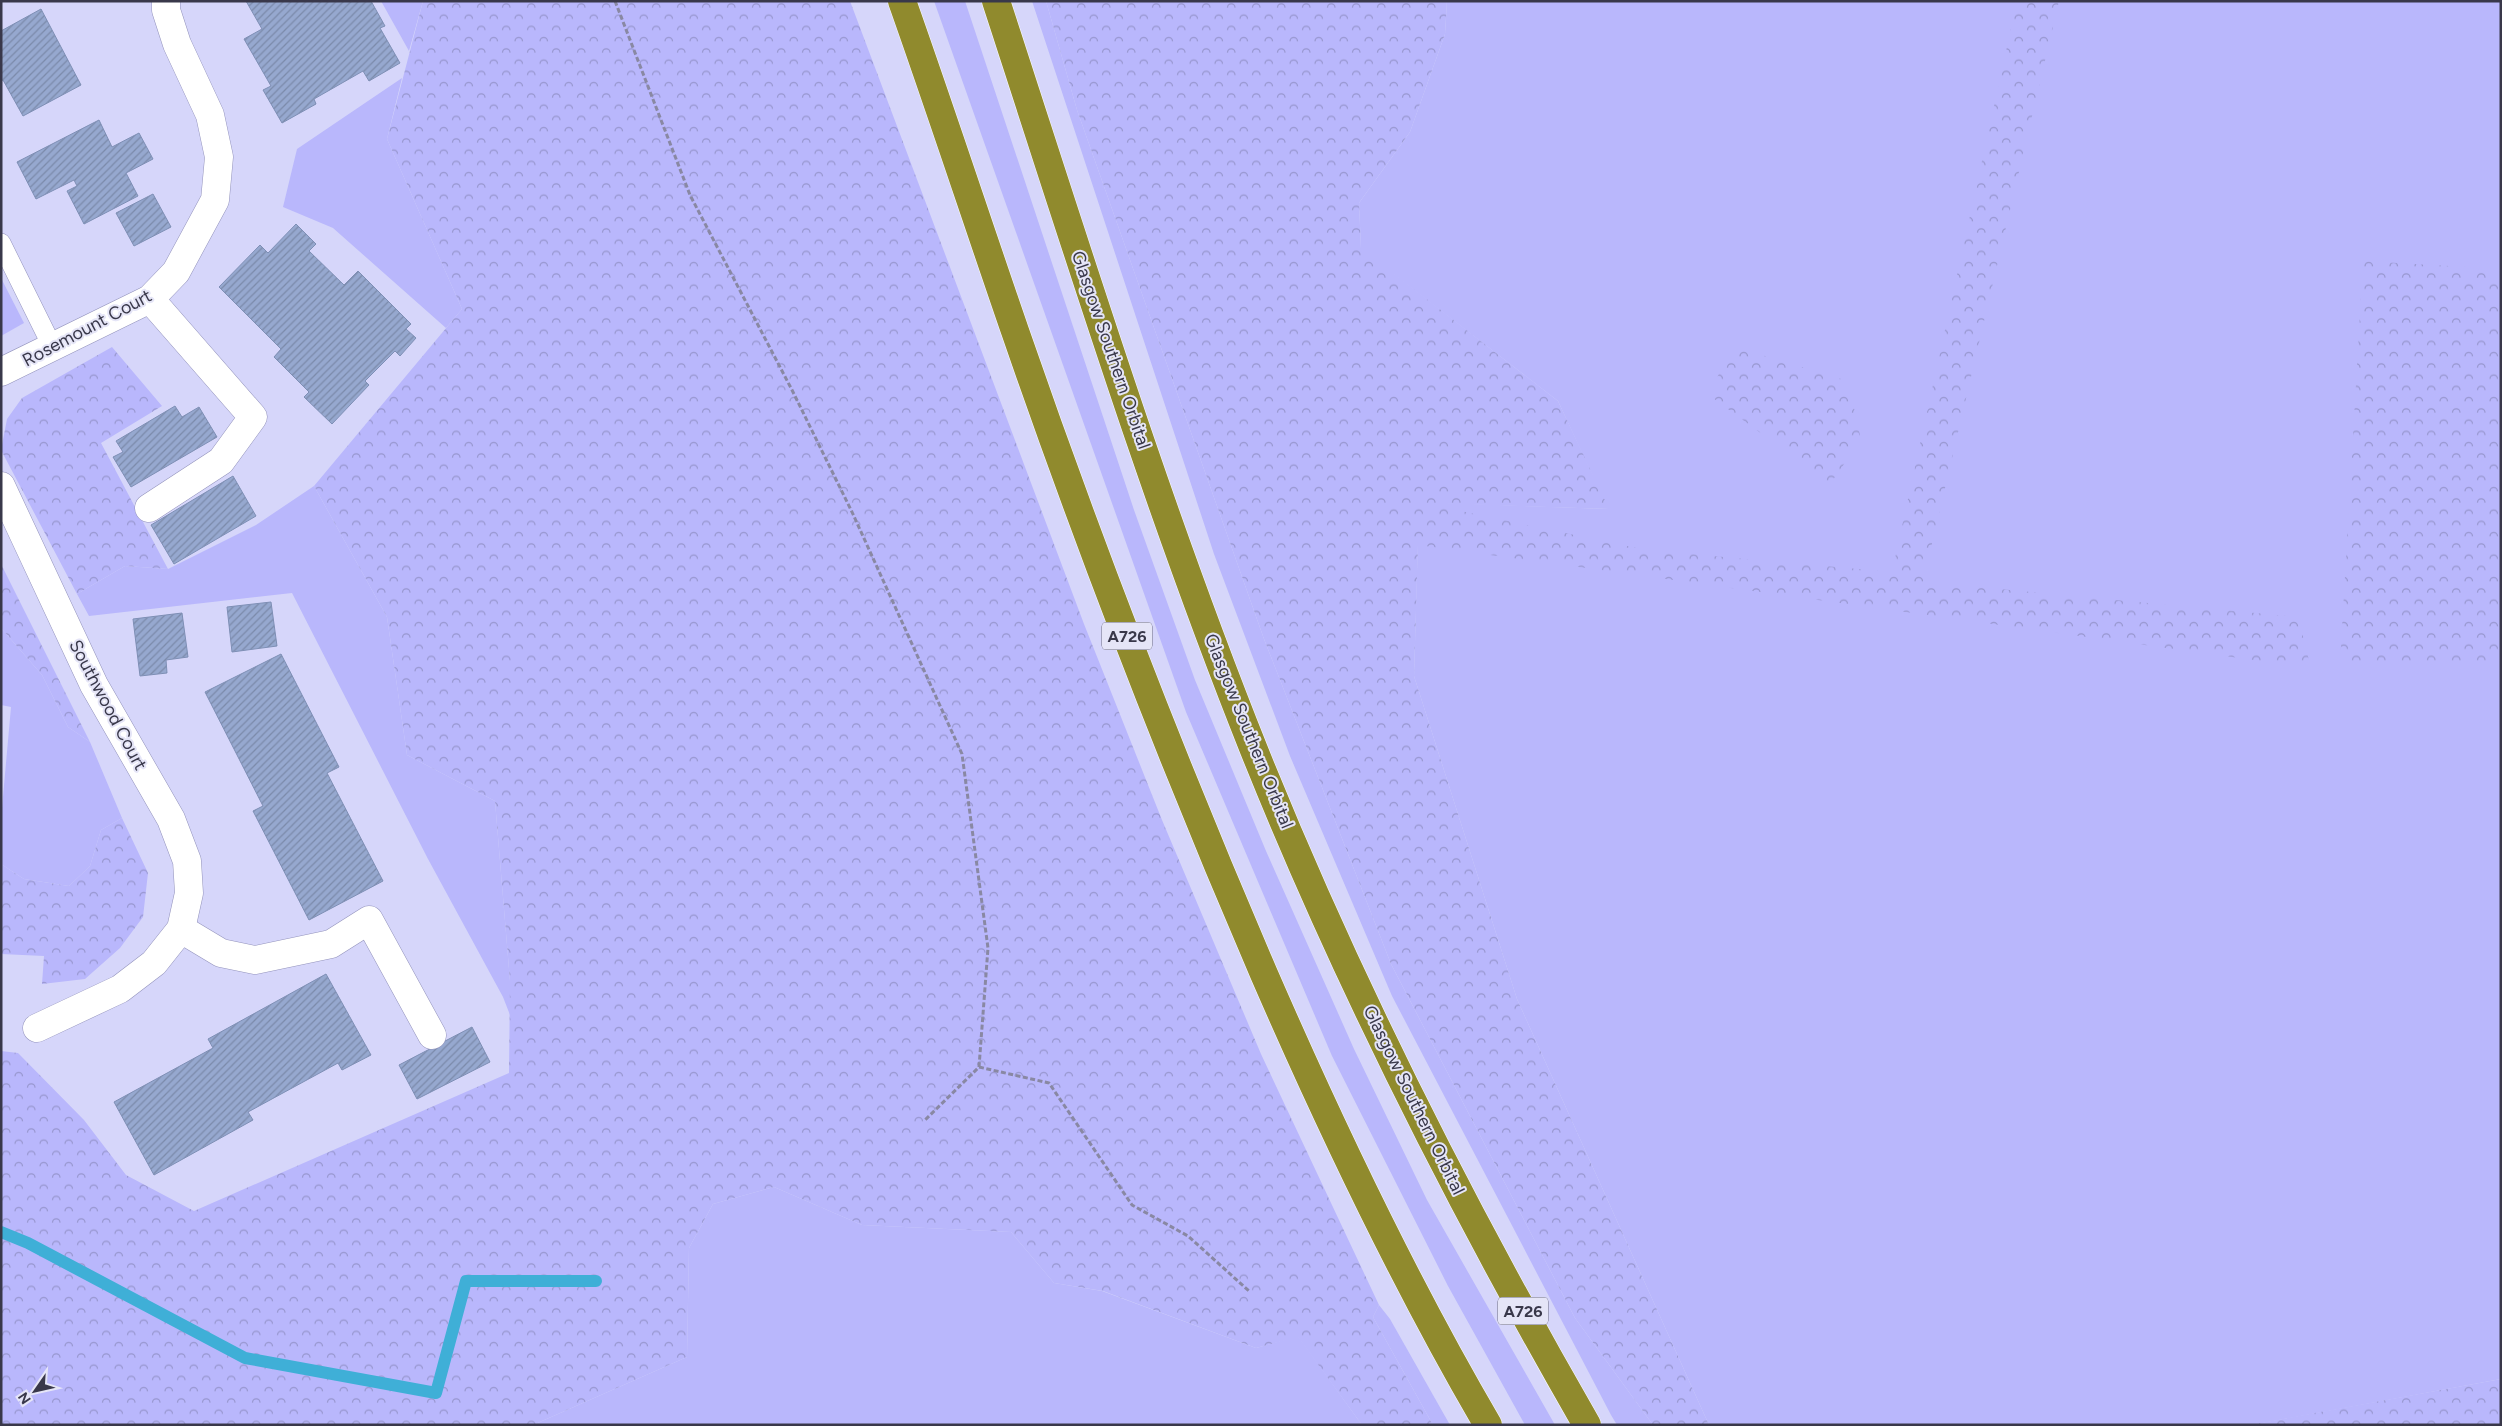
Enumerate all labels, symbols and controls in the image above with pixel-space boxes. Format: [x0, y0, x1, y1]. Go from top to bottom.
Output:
street label: Glasgow Southern Orbital [1067, 248, 1155, 452]
street label: Rosemount Court [19, 285, 156, 371]
road number: A726 [1102, 622, 1152, 650]
street label: Glasgow Southern Orbital [1200, 630, 1298, 832]
street label: Southwood Court [64, 636, 152, 774]
street label: Glasgow Southern Orbital [1359, 1002, 1469, 1198]
road number: A726 [1498, 1298, 1548, 1324]
north arrow [10, 1366, 60, 1416]
text: N [15, 1389, 35, 1407]

